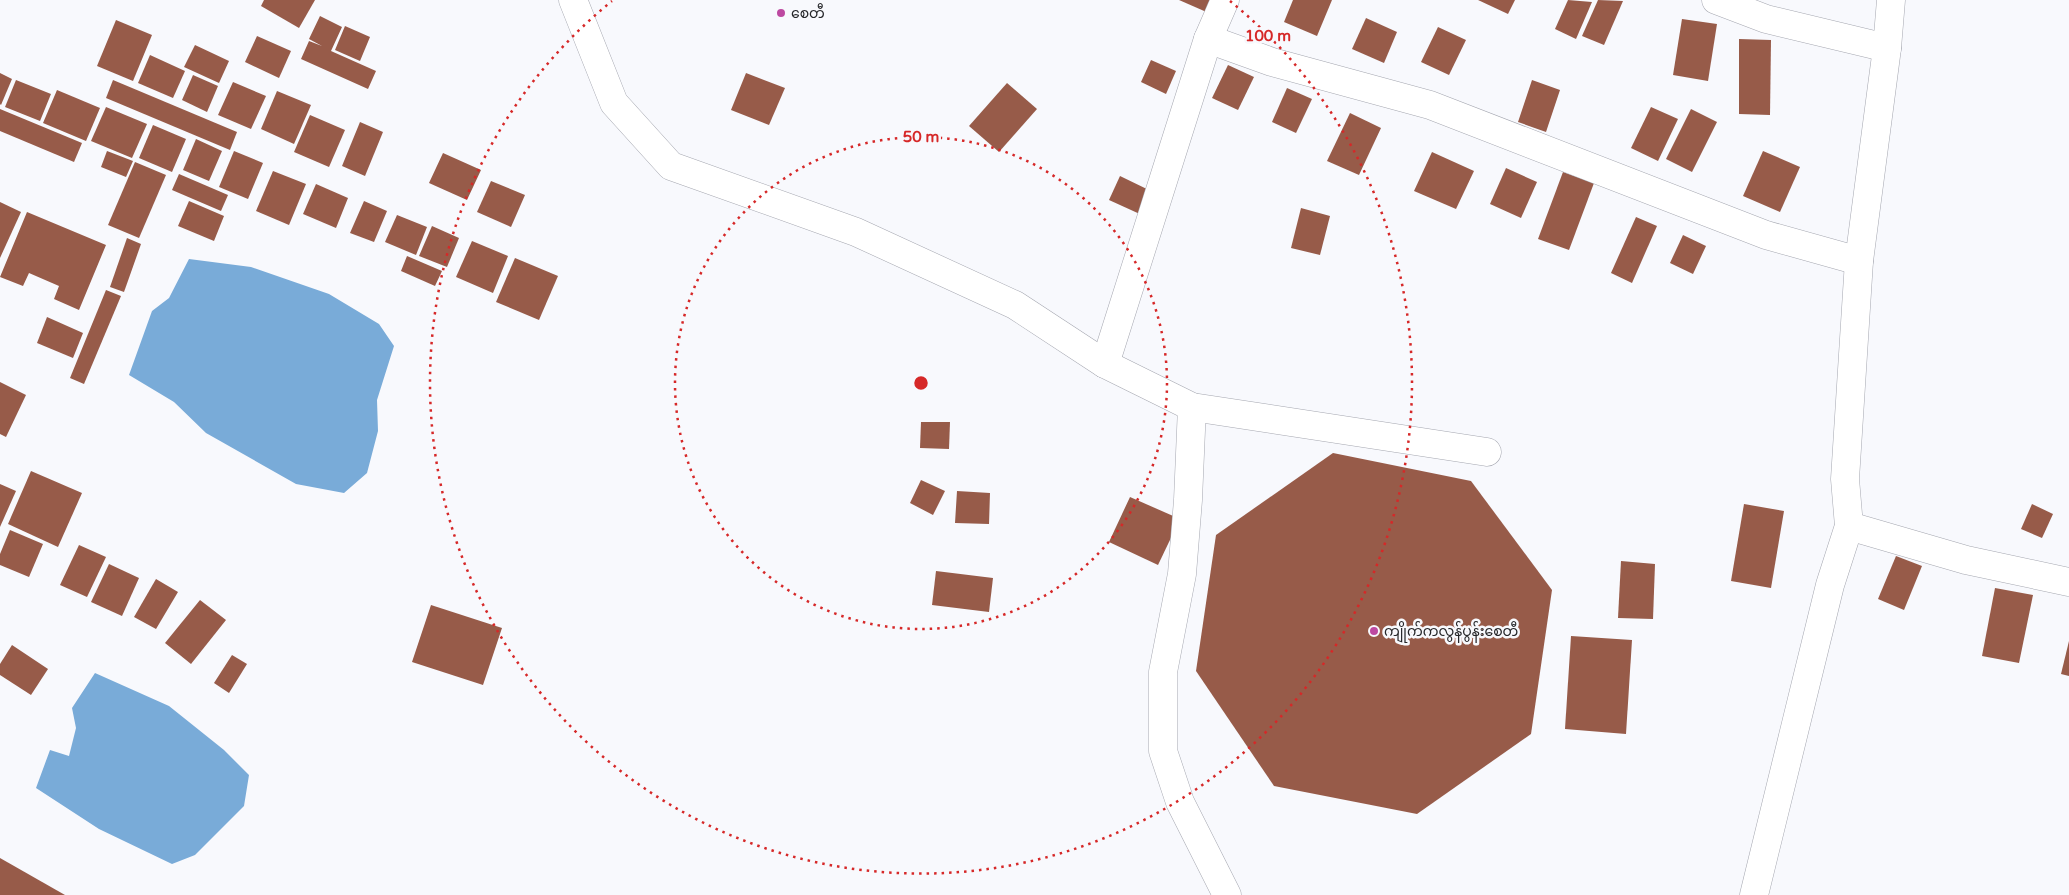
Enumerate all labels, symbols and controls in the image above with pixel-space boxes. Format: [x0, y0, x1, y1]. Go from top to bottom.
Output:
place label: စေတီ [791, 3, 825, 22]
marker: စေတီ [775, 7, 787, 19]
text: 100 m [1245, 27, 1291, 45]
text: 50 m [903, 128, 939, 146]
centre of rings [912, 374, 930, 392]
place label: ကျိုက်ကလွန်ပွန်းစေတီ [1384, 621, 1518, 643]
marker: ကျိုက်ကလွန်ပွန်းစေတီ [1368, 625, 1380, 637]

